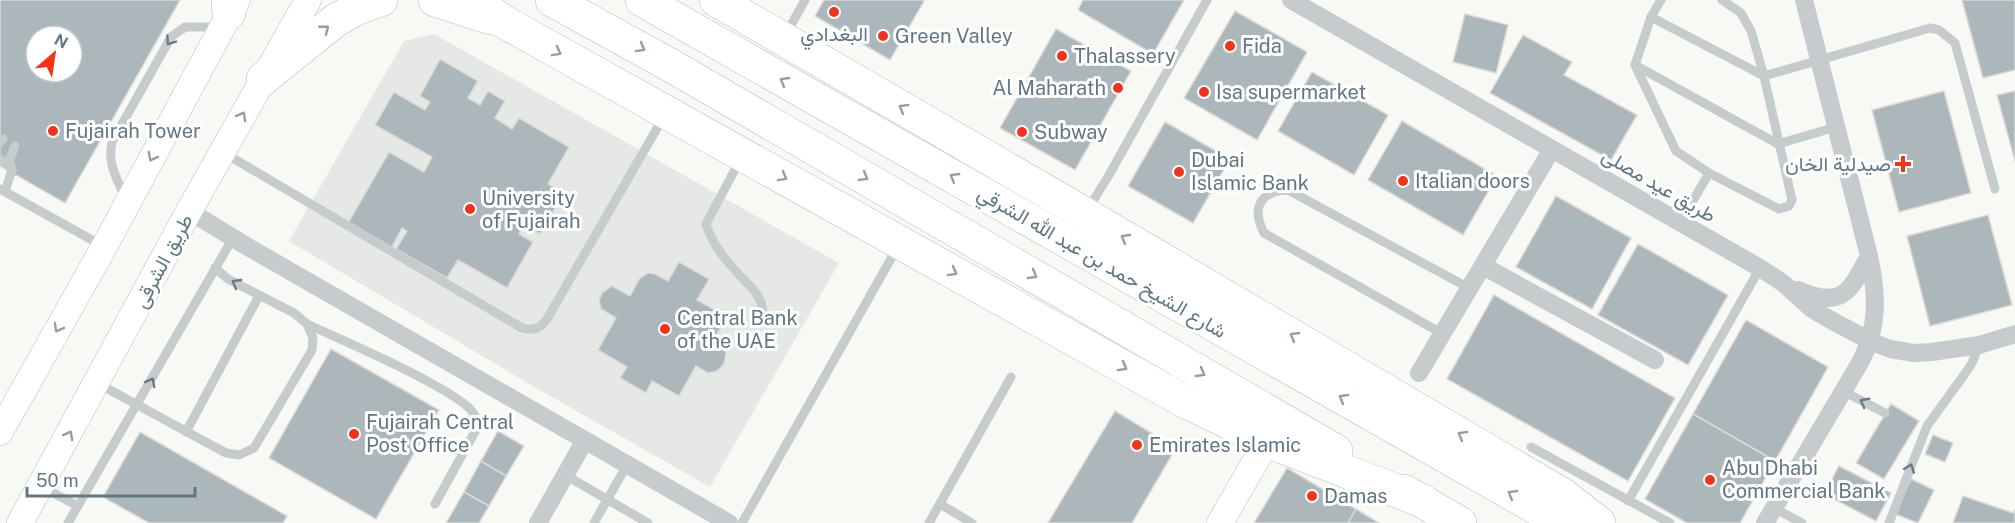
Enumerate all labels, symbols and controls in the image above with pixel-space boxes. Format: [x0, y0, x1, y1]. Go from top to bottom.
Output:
marker: البغدادي [827, 5, 841, 19]
place label: البغدادي [800, 22, 868, 51]
north arrow [24, 24, 84, 84]
place label: Green Valley [895, 24, 1013, 48]
one-way arrow [318, 25, 329, 36]
marker: Green Valley [876, 29, 890, 43]
text: N [51, 30, 71, 53]
place label: Fida [1242, 34, 1282, 58]
one-way arrow [166, 35, 177, 46]
marker: Fida [1223, 39, 1237, 53]
one-way arrow [634, 41, 645, 52]
one-way arrow [551, 44, 562, 56]
place label: Thalassery [1074, 44, 1176, 68]
marker: Thalassery [1055, 49, 1069, 63]
place label: Al Maharath [992, 76, 1106, 100]
one-way arrow [780, 77, 790, 88]
place label: Isa supermarket [1216, 80, 1366, 104]
marker: Al Maharath [1111, 81, 1125, 95]
marker: Isa supermarket [1197, 85, 1211, 99]
one-way arrow [898, 104, 909, 115]
one-way arrow [235, 112, 246, 122]
place label: Fujairah Tower [65, 119, 201, 143]
place label: Subway [1034, 120, 1108, 144]
marker: Fujairah Tower [46, 124, 60, 138]
marker: Subway [1015, 125, 1029, 139]
street label: طريق عيد مصلى [1597, 143, 1720, 228]
place label: Dubai Islamic Bank [1191, 148, 1309, 195]
one-way arrow [148, 151, 159, 161]
place label: صيدلية الخان [1785, 152, 1891, 176]
marker: صيدلية الخان [1896, 157, 1910, 171]
marker: Dubai Islamic Bank [1172, 165, 1186, 179]
place label: Italian doors [1415, 169, 1530, 193]
one-way arrow [777, 170, 787, 181]
one-way arrow [858, 170, 868, 181]
one-way arrow [950, 173, 960, 184]
marker: Italian doors [1396, 174, 1410, 188]
street label: شارع الشيخ حمد بن عبد الله الشرقي [971, 181, 1231, 348]
place label: University of Fujairah [482, 186, 580, 233]
marker: University of Fujairah [463, 202, 477, 216]
street label: طريق الشرقى [128, 210, 199, 313]
one-way arrow [1121, 233, 1132, 245]
one-way arrow [947, 265, 957, 276]
one-way arrow [1027, 268, 1037, 279]
one-way arrow [232, 279, 242, 291]
place label: Central Bank of the UAE [677, 306, 798, 353]
one-way arrow [54, 322, 65, 332]
marker: Central Bank of the UAE [658, 322, 672, 336]
one-way arrow [1290, 332, 1300, 344]
one-way arrow [1117, 360, 1128, 371]
one-way arrow [1195, 366, 1205, 377]
one-way arrow [144, 378, 155, 388]
one-way arrow [1339, 394, 1349, 405]
one-way arrow [1860, 398, 1871, 409]
place label: Fujairah Central Post Office [366, 410, 514, 457]
marker: Fujairah Central Post Office [347, 427, 361, 441]
one-way arrow [61, 431, 73, 441]
one-way arrow [1458, 431, 1468, 443]
place label: Emirates Islamic [1149, 433, 1301, 457]
marker: Emirates Islamic [1130, 438, 1144, 452]
place label: Abu Dhabi Commercial Bank [1722, 456, 1886, 503]
scale bar [27, 460, 195, 498]
one-way arrow [1903, 464, 1915, 475]
text: 50 m [36, 470, 79, 491]
marker: Abu Dhabi Commercial Bank [1703, 473, 1717, 487]
place label: Damas [1324, 484, 1387, 508]
marker: Damas [1305, 489, 1319, 503]
one-way arrow [1508, 490, 1518, 501]

